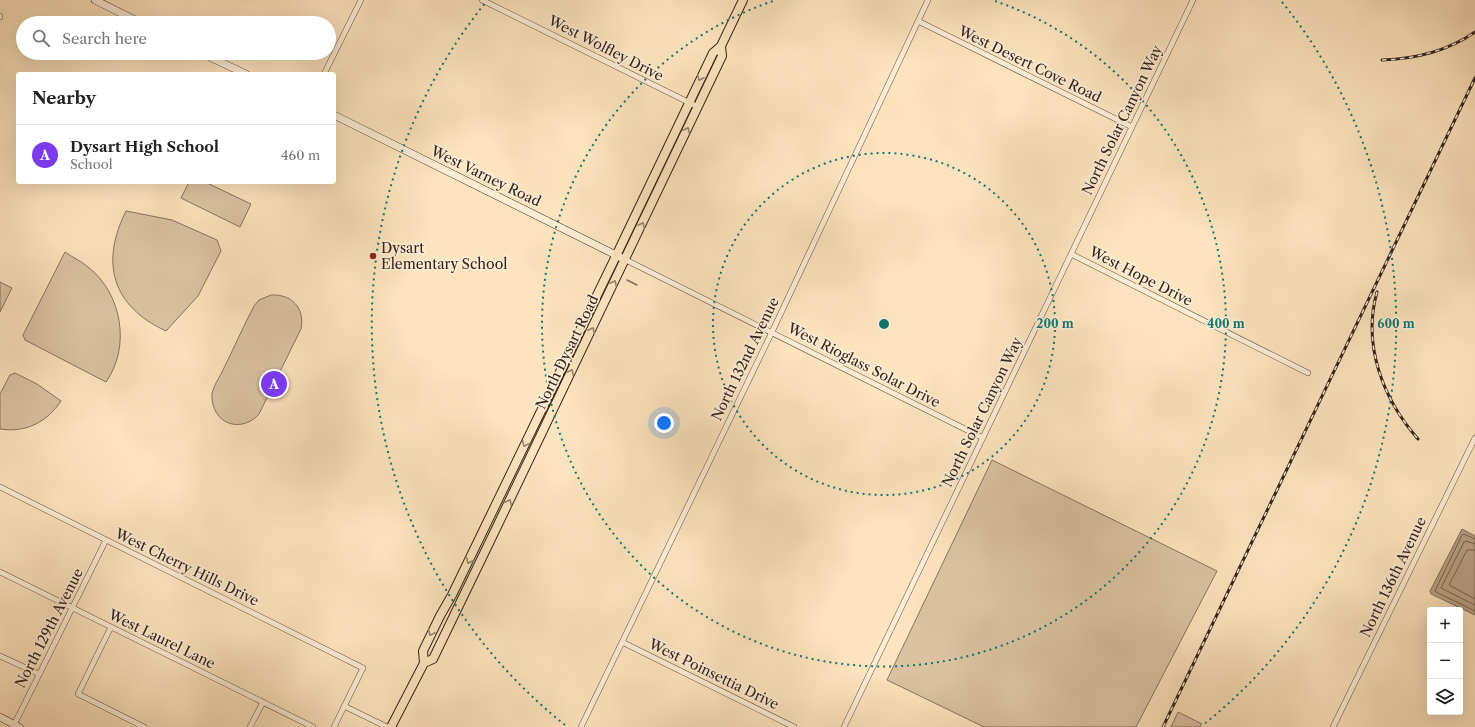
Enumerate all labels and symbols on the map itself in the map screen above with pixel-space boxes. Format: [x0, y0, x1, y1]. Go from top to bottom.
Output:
street label: West Wolfley Drive [544, 11, 667, 85]
street label: West Desert Cove Road [955, 21, 1105, 107]
street label: North Solar Canyon Way [1078, 42, 1166, 198]
one-way arrow [697, 74, 705, 82]
one-way arrow [682, 127, 690, 134]
street label: West Varney Road [427, 141, 544, 211]
one-way arrow [637, 221, 645, 229]
place label: Dysart Elementary School [381, 239, 507, 273]
street label: West Hope Drive [1085, 242, 1196, 310]
marker: Dysart Elementary School [368, 251, 378, 261]
one-way arrow [609, 280, 617, 288]
street label: North Dysart Road [532, 292, 603, 412]
street label: North 132nd Avenue [707, 294, 783, 424]
text: 200 m [1036, 316, 1074, 331]
text: 400 m [1207, 316, 1245, 331]
text: 600 m [1377, 316, 1415, 331]
centre of rings [877, 317, 891, 331]
street label: West Rioglass Solar Drive [784, 318, 943, 411]
one-way arrow [587, 327, 595, 335]
street label: North Solar Canyon Way [938, 334, 1026, 490]
pin: A [261, 369, 287, 399]
one-way arrow [566, 369, 574, 377]
your location [654, 413, 674, 433]
one-way arrow [523, 439, 530, 447]
one-way arrow [504, 499, 512, 506]
street label: North 136th Avenue [1356, 514, 1430, 640]
street label: West Cherry Hills Drive [111, 524, 262, 610]
one-way arrow [466, 556, 474, 564]
street label: North 129th Avenue [11, 565, 87, 691]
street label: West Laurel Lane [105, 605, 218, 673]
one-way arrow [428, 629, 436, 637]
street label: West Poinsettia Drive [645, 634, 782, 713]

